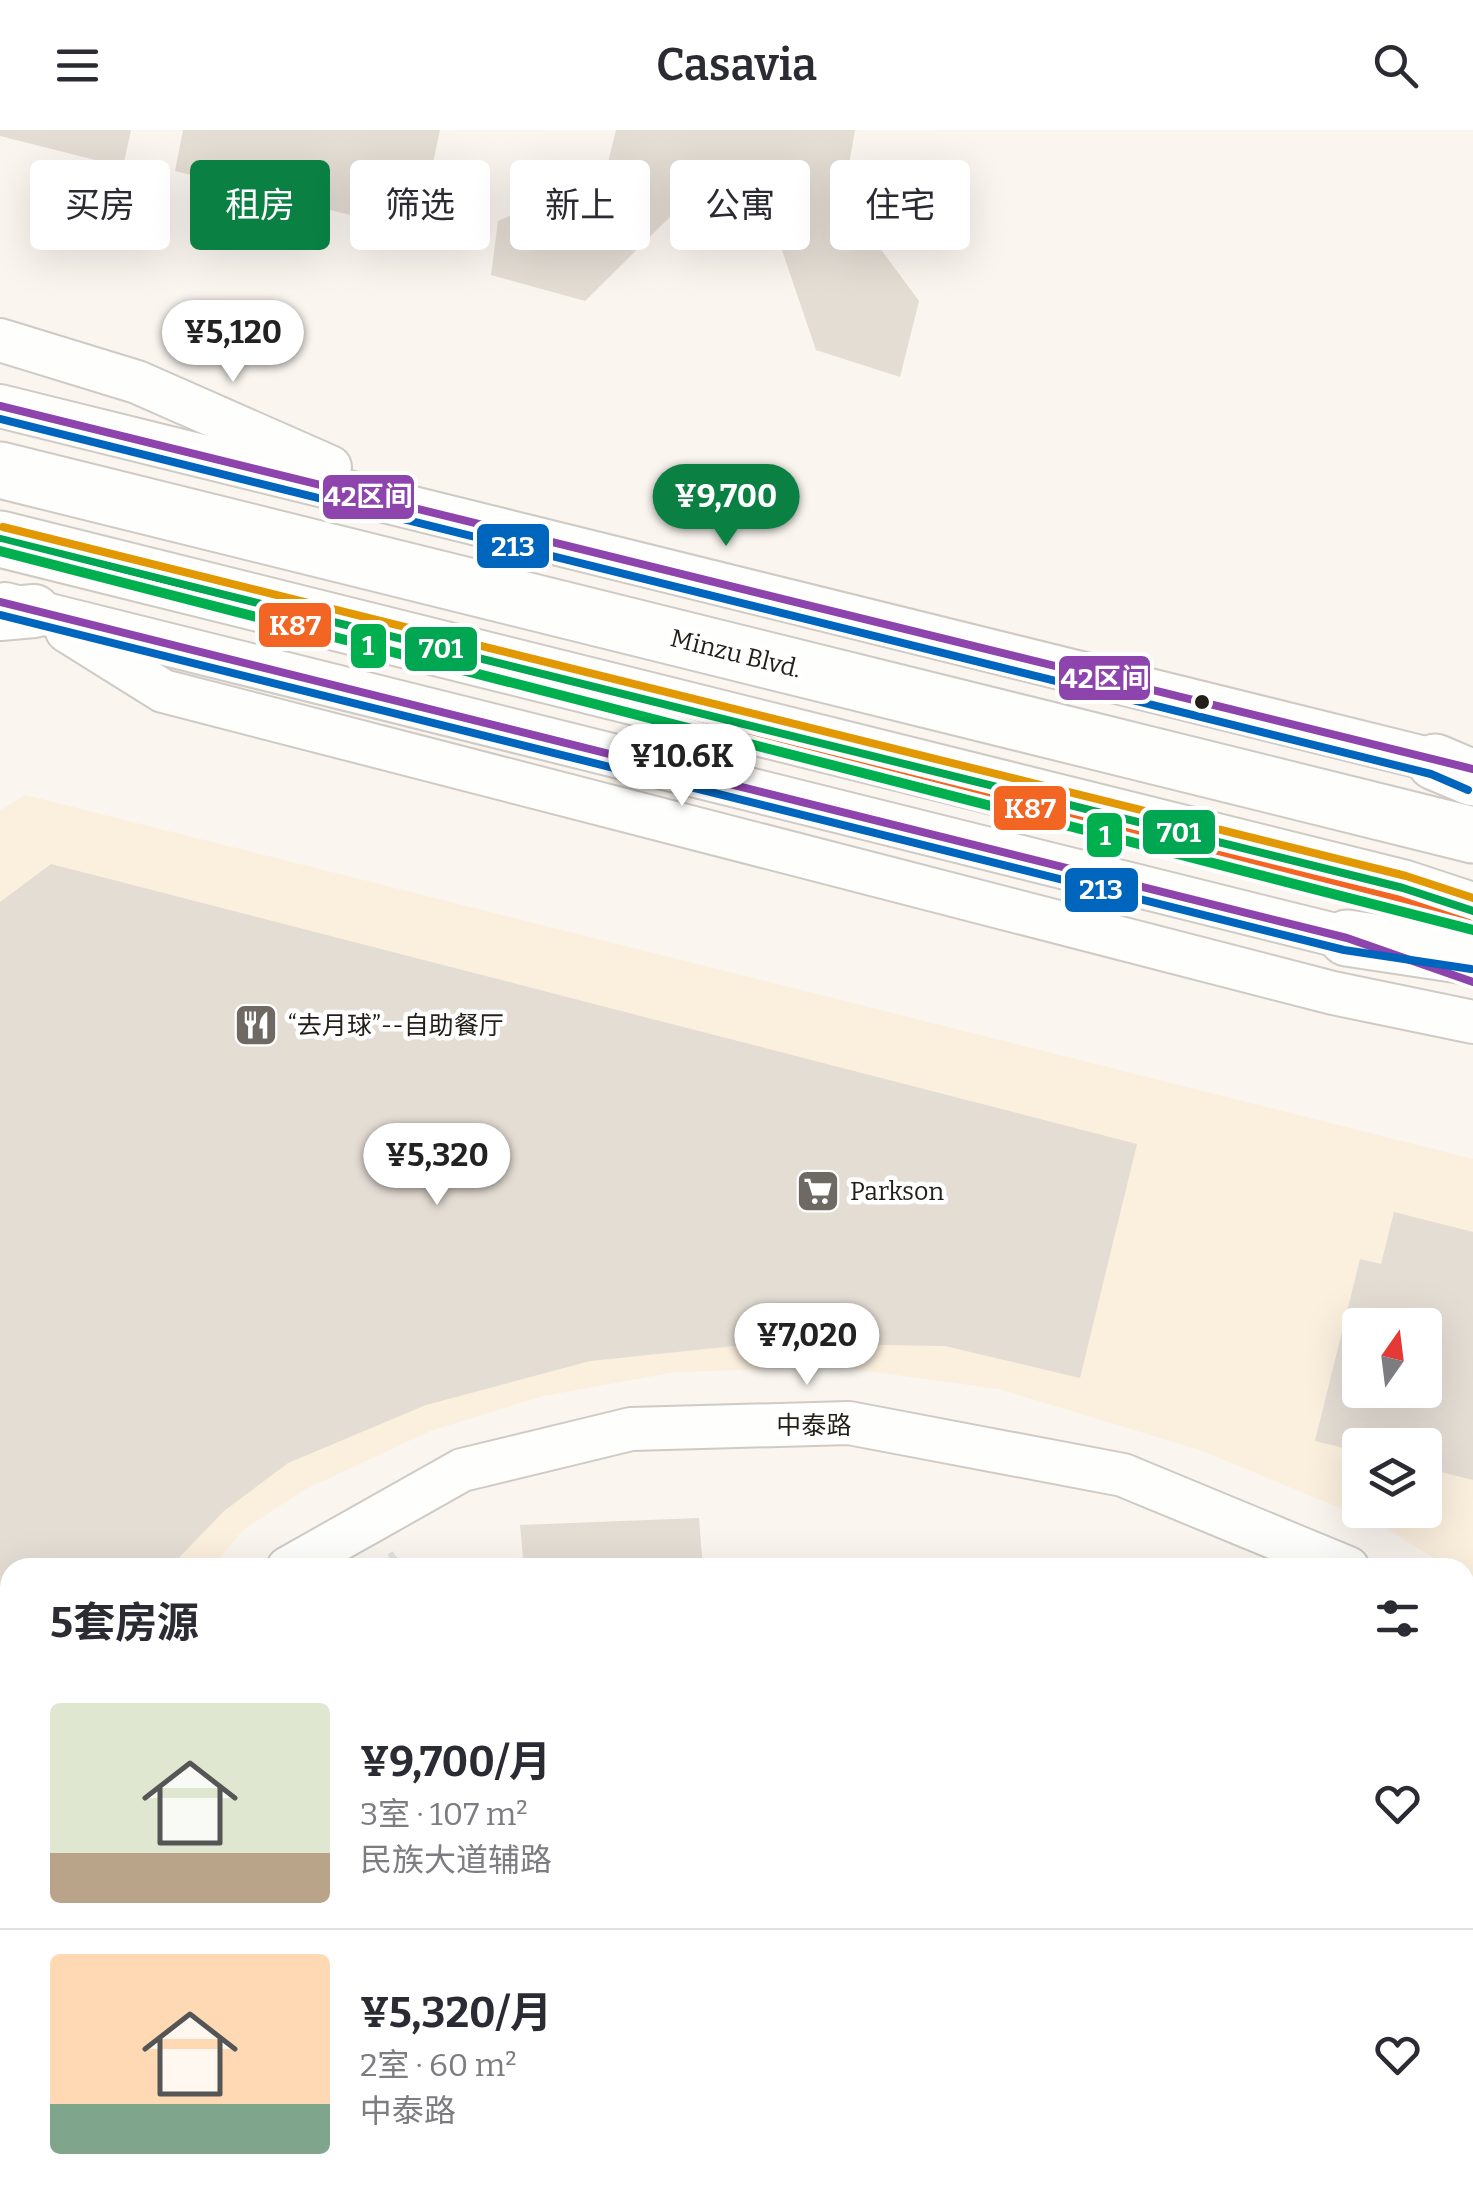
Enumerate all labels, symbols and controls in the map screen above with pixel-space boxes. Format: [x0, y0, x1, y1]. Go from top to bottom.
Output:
icon: menu [50, 38, 105, 93]
text: Casavia [656, 38, 817, 92]
icon: search [1368, 38, 1423, 93]
chip: 买房 [30, 160, 170, 250]
chip: 租房 [190, 160, 330, 250]
chip: 筛选 [350, 160, 490, 250]
chip: 新上 [510, 160, 650, 250]
chip: 公寓 [670, 160, 810, 250]
chip: 住宅 [830, 160, 970, 250]
pin: ¥5,120 [152, 300, 314, 385]
text: ¥5,120 [184, 313, 282, 351]
pin: ¥9,700 [645, 464, 807, 549]
line badge: 42区间 [321, 473, 416, 521]
text: ¥9,700 [675, 477, 777, 515]
text: 42区间 [324, 480, 412, 513]
line badge: 213 [475, 522, 551, 570]
text: 213 [491, 530, 535, 563]
line badge: K87 [257, 601, 333, 649]
text: K87 [269, 609, 321, 642]
line badge: 1 [349, 622, 388, 670]
street label: Minzu Blvd. [667, 623, 804, 685]
line badge: 701 [403, 625, 479, 673]
text: 1 [362, 629, 374, 662]
text: 701 [419, 632, 463, 665]
line badge: 42区间 [1057, 654, 1152, 702]
text: 42区间 [1061, 662, 1149, 695]
unlabelled marker [1192, 692, 1212, 712]
pin: ¥10.6K [601, 724, 763, 809]
text: ¥10.6K [630, 737, 734, 775]
line badge: K87 [992, 784, 1068, 832]
text: K87 [1004, 792, 1056, 825]
line badge: 701 [1141, 808, 1217, 856]
line badge: 1 [1085, 811, 1124, 859]
text: 701 [1157, 816, 1201, 849]
text: 1 [1099, 819, 1111, 852]
line badge: 213 [1063, 866, 1140, 914]
text: 213 [1079, 873, 1123, 906]
restaurant icon: “去月球”--自助餐厅 [233, 1002, 279, 1048]
place label: “去月球”--自助餐厅 [288, 1011, 504, 1041]
pin: ¥5,320 [356, 1123, 518, 1208]
text: ¥5,320 [385, 1136, 489, 1174]
supermarket icon: Parkson [795, 1168, 841, 1214]
place label: Parkson [850, 1177, 944, 1207]
pin: ¥7,020 [726, 1303, 888, 1388]
north arrow [1342, 1308, 1442, 1408]
map controls [1342, 1308, 1442, 1528]
text: ¥7,020 [756, 1316, 858, 1354]
street label: 中泰路 [776, 1411, 852, 1441]
button: layers [1342, 1428, 1442, 1528]
icon: filters [1370, 1591, 1425, 1646]
text: 5套房源 [50, 1598, 199, 1648]
text: ¥9,700/月 [360, 1737, 551, 1787]
icon: home [130, 1743, 250, 1863]
icon: heart [1370, 1776, 1425, 1831]
text: 3室 · 107 m² [360, 1795, 528, 1833]
text: 民族大道辅路 [360, 1841, 552, 1879]
text: ¥5,320/月 [360, 1988, 552, 2038]
icon: home [130, 1994, 250, 2114]
icon: heart [1370, 2027, 1425, 2082]
text: 2室 · 60 m² [360, 2046, 517, 2084]
text: 中泰路 [360, 2092, 456, 2130]

